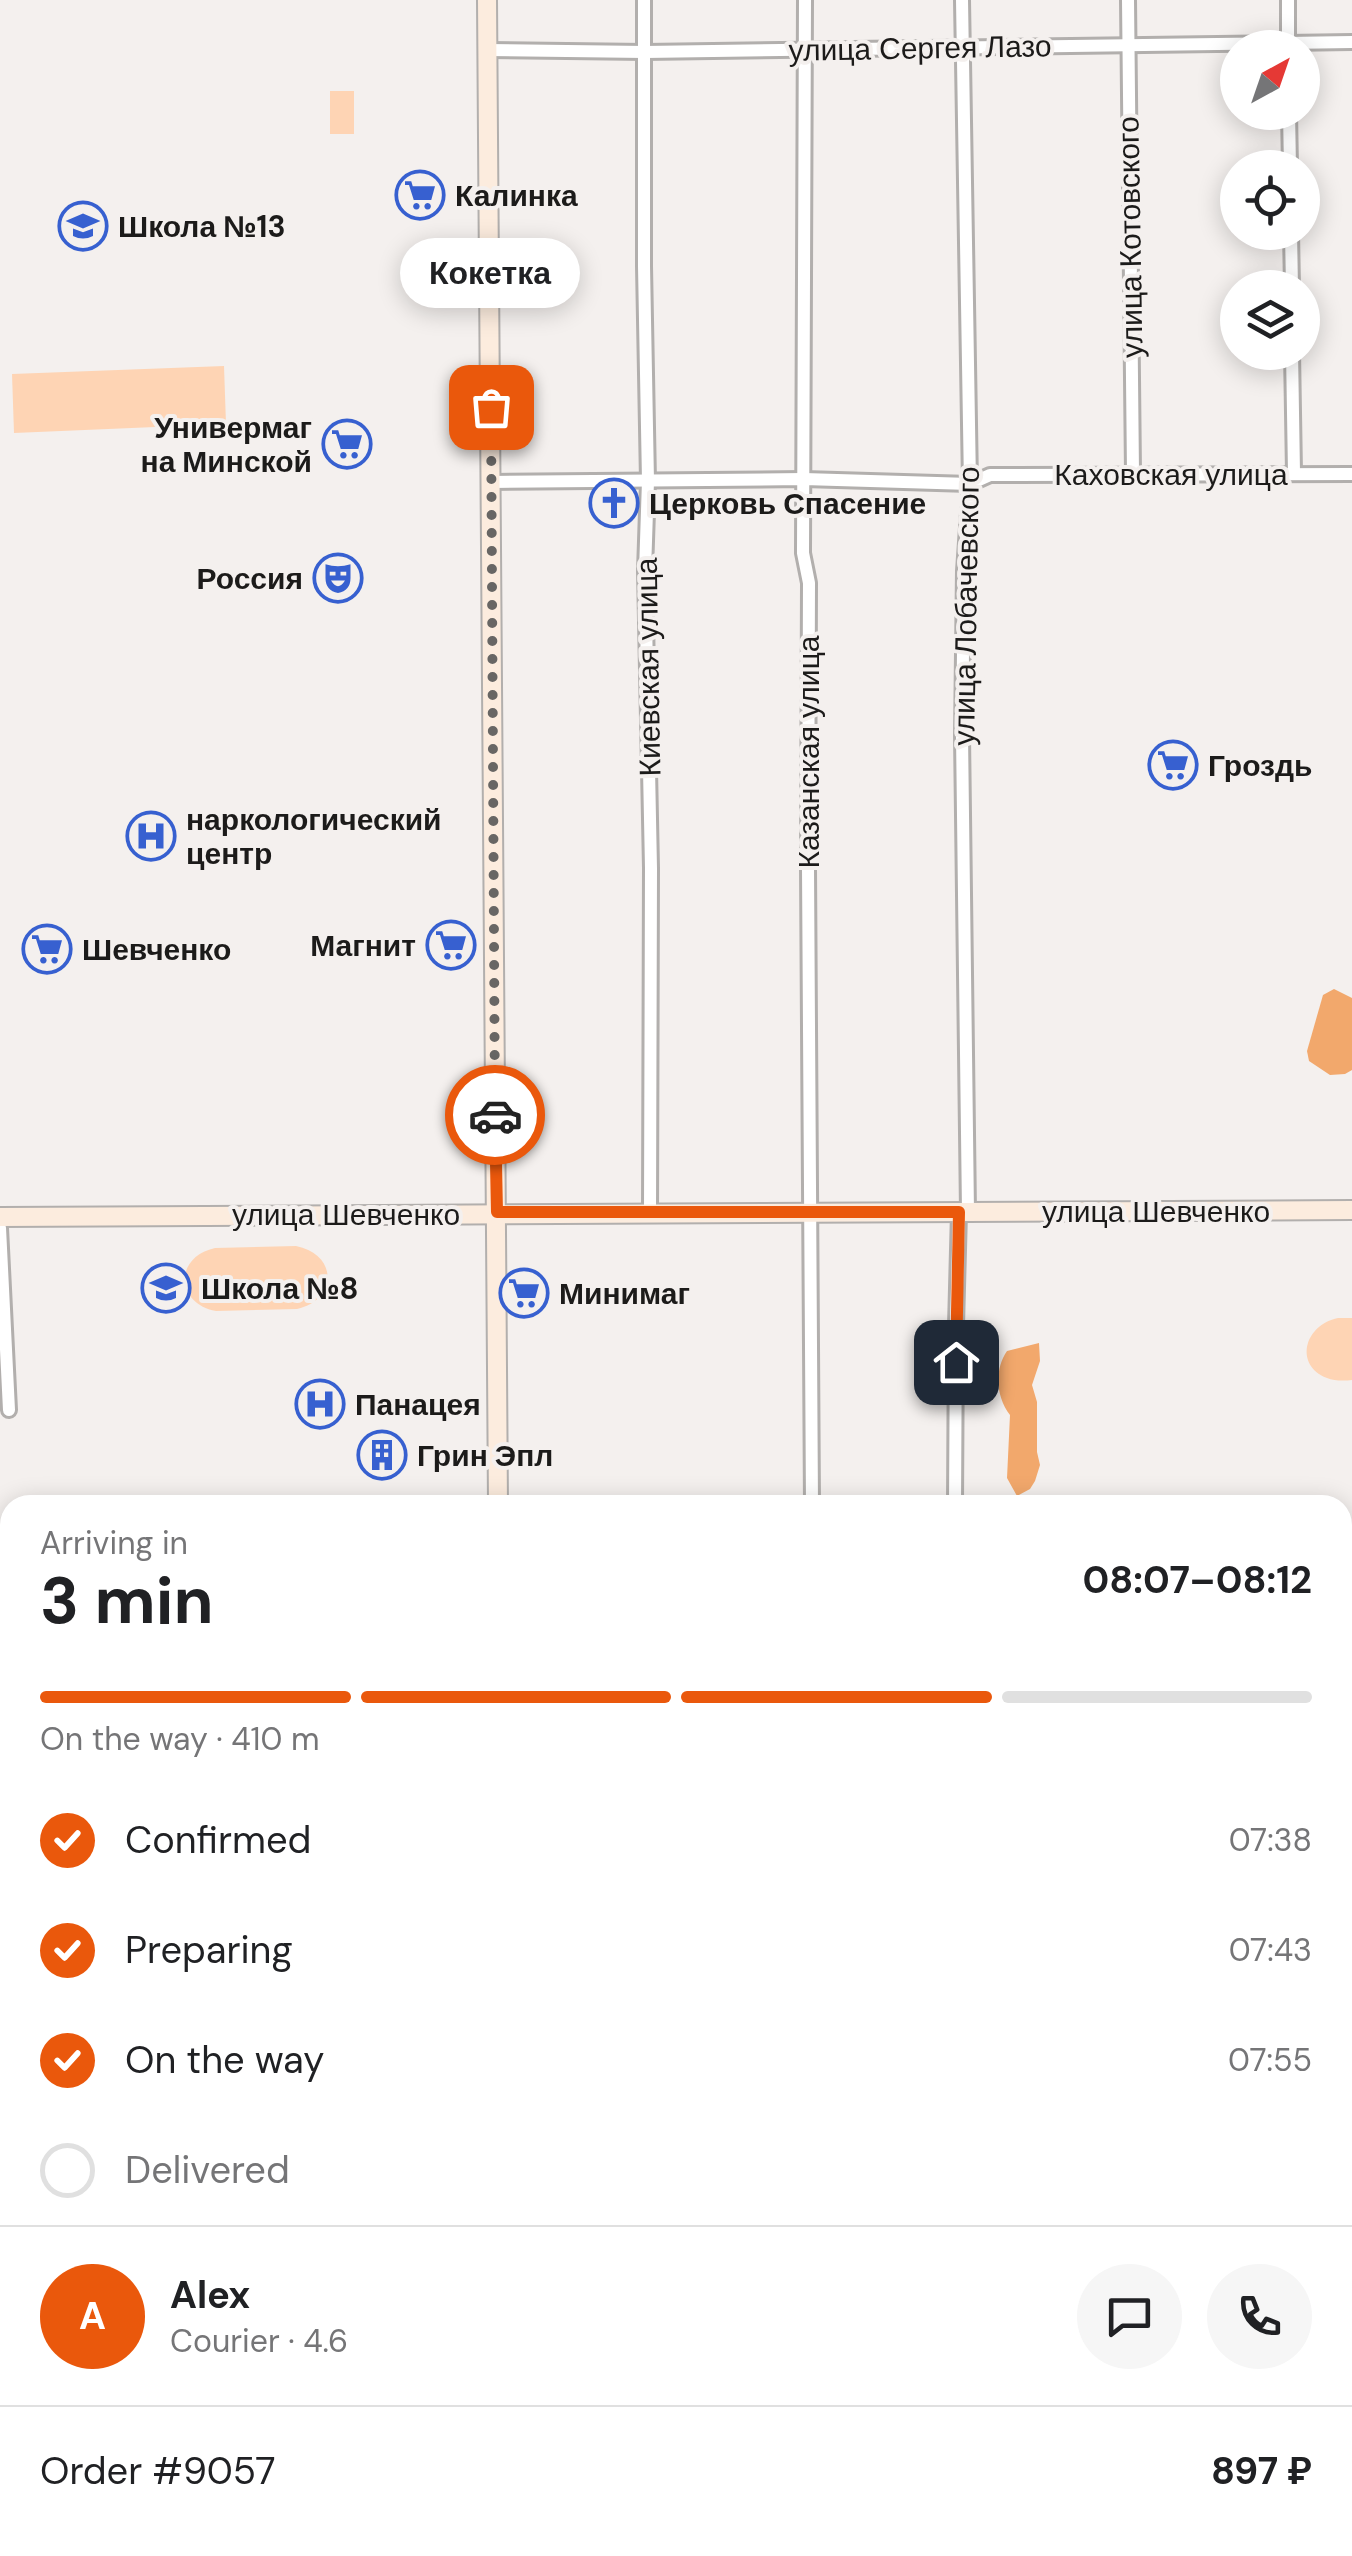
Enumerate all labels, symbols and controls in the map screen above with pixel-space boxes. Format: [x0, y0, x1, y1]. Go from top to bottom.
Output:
street label: улица Сергея Лазо [788, 26, 1052, 70]
north arrow [1220, 30, 1320, 130]
map controls [1220, 30, 1320, 370]
street label: улица Котовского [1108, 116, 1152, 358]
button: locate [1220, 150, 1320, 250]
supermarket icon: Калинка [394, 169, 446, 221]
place label: Калинка [455, 176, 578, 215]
school or university icon: Школа №13 [57, 200, 109, 252]
place label: Школа №13 [118, 207, 286, 246]
callout: Кокетка [401, 237, 581, 307]
text: Кокетка [429, 252, 551, 294]
button: layers [1220, 270, 1320, 370]
pin [449, 365, 534, 450]
icon: bag [464, 380, 519, 435]
place label: Универмаг на Минской [141, 408, 312, 481]
supermarket icon: Универмаг на Минской [321, 418, 373, 470]
street label: Каховская улица [1054, 455, 1288, 494]
street label: улица Лобачевского [944, 466, 988, 746]
church icon: Церковь Спасение [588, 477, 640, 529]
place label: Церковь Спасение [649, 484, 926, 523]
theatre icon: Россия [312, 552, 364, 604]
street label: Киевская улица [627, 557, 669, 777]
place label: Россия [196, 559, 303, 598]
street label: Казанская улица [789, 635, 828, 869]
supermarket icon: Гроздь [1147, 739, 1199, 791]
place label: Гроздь [1208, 746, 1313, 785]
place label: наркологический центр [186, 800, 442, 873]
hospital icon: наркологический центр [125, 810, 177, 862]
supermarket icon: Магнит [425, 919, 477, 971]
supermarket icon: Шевченко [21, 923, 73, 975]
place label: Магнит [310, 926, 416, 965]
place label: Шевченко [82, 930, 231, 969]
courier [445, 1065, 545, 1165]
icon: car [468, 1088, 523, 1143]
street label: улица Шевченко [1042, 1192, 1270, 1231]
street label: улица Шевченко [232, 1195, 460, 1234]
school or university icon: Школа №8 [140, 1262, 192, 1314]
supermarket icon: Минимаг [498, 1267, 550, 1319]
place label: Школа №8 [201, 1269, 359, 1308]
place label: Минимаг [559, 1274, 690, 1313]
pin [914, 1320, 999, 1405]
icon: home [929, 1335, 984, 1390]
hospital icon: Панацея [294, 1378, 346, 1430]
place label: Панацея [355, 1385, 481, 1424]
building icon: Грин Эпл [356, 1429, 408, 1481]
place label: Грин Эпл [417, 1436, 553, 1475]
text: Arriving in [40, 1522, 188, 1564]
text: 08:07–08:12 [1082, 1555, 1312, 1605]
text: 3 min [40, 1559, 214, 1643]
text: On the way · 410 m [40, 1718, 320, 1760]
icon: check [40, 1813, 95, 1868]
text: Confirmed [125, 1815, 311, 1865]
text: 07:38 [1229, 1819, 1312, 1861]
icon: check [40, 1923, 95, 1978]
text: Preparing [125, 1925, 293, 1975]
text: 07:43 [1229, 1929, 1312, 1971]
icon: check [40, 2033, 95, 2088]
text: On the way [125, 2035, 324, 2085]
text: 07:55 [1228, 2039, 1312, 2081]
text: Delivered [125, 2145, 290, 2195]
button: chat [1077, 2264, 1182, 2369]
button: phone [1207, 2264, 1312, 2369]
text: Alex [170, 2270, 250, 2320]
text: A [79, 2291, 106, 2341]
text: Courier · 4.6 [170, 2320, 348, 2362]
text: Order #9057 [40, 2446, 276, 2496]
text: 897 ₽ [1211, 2446, 1312, 2496]

